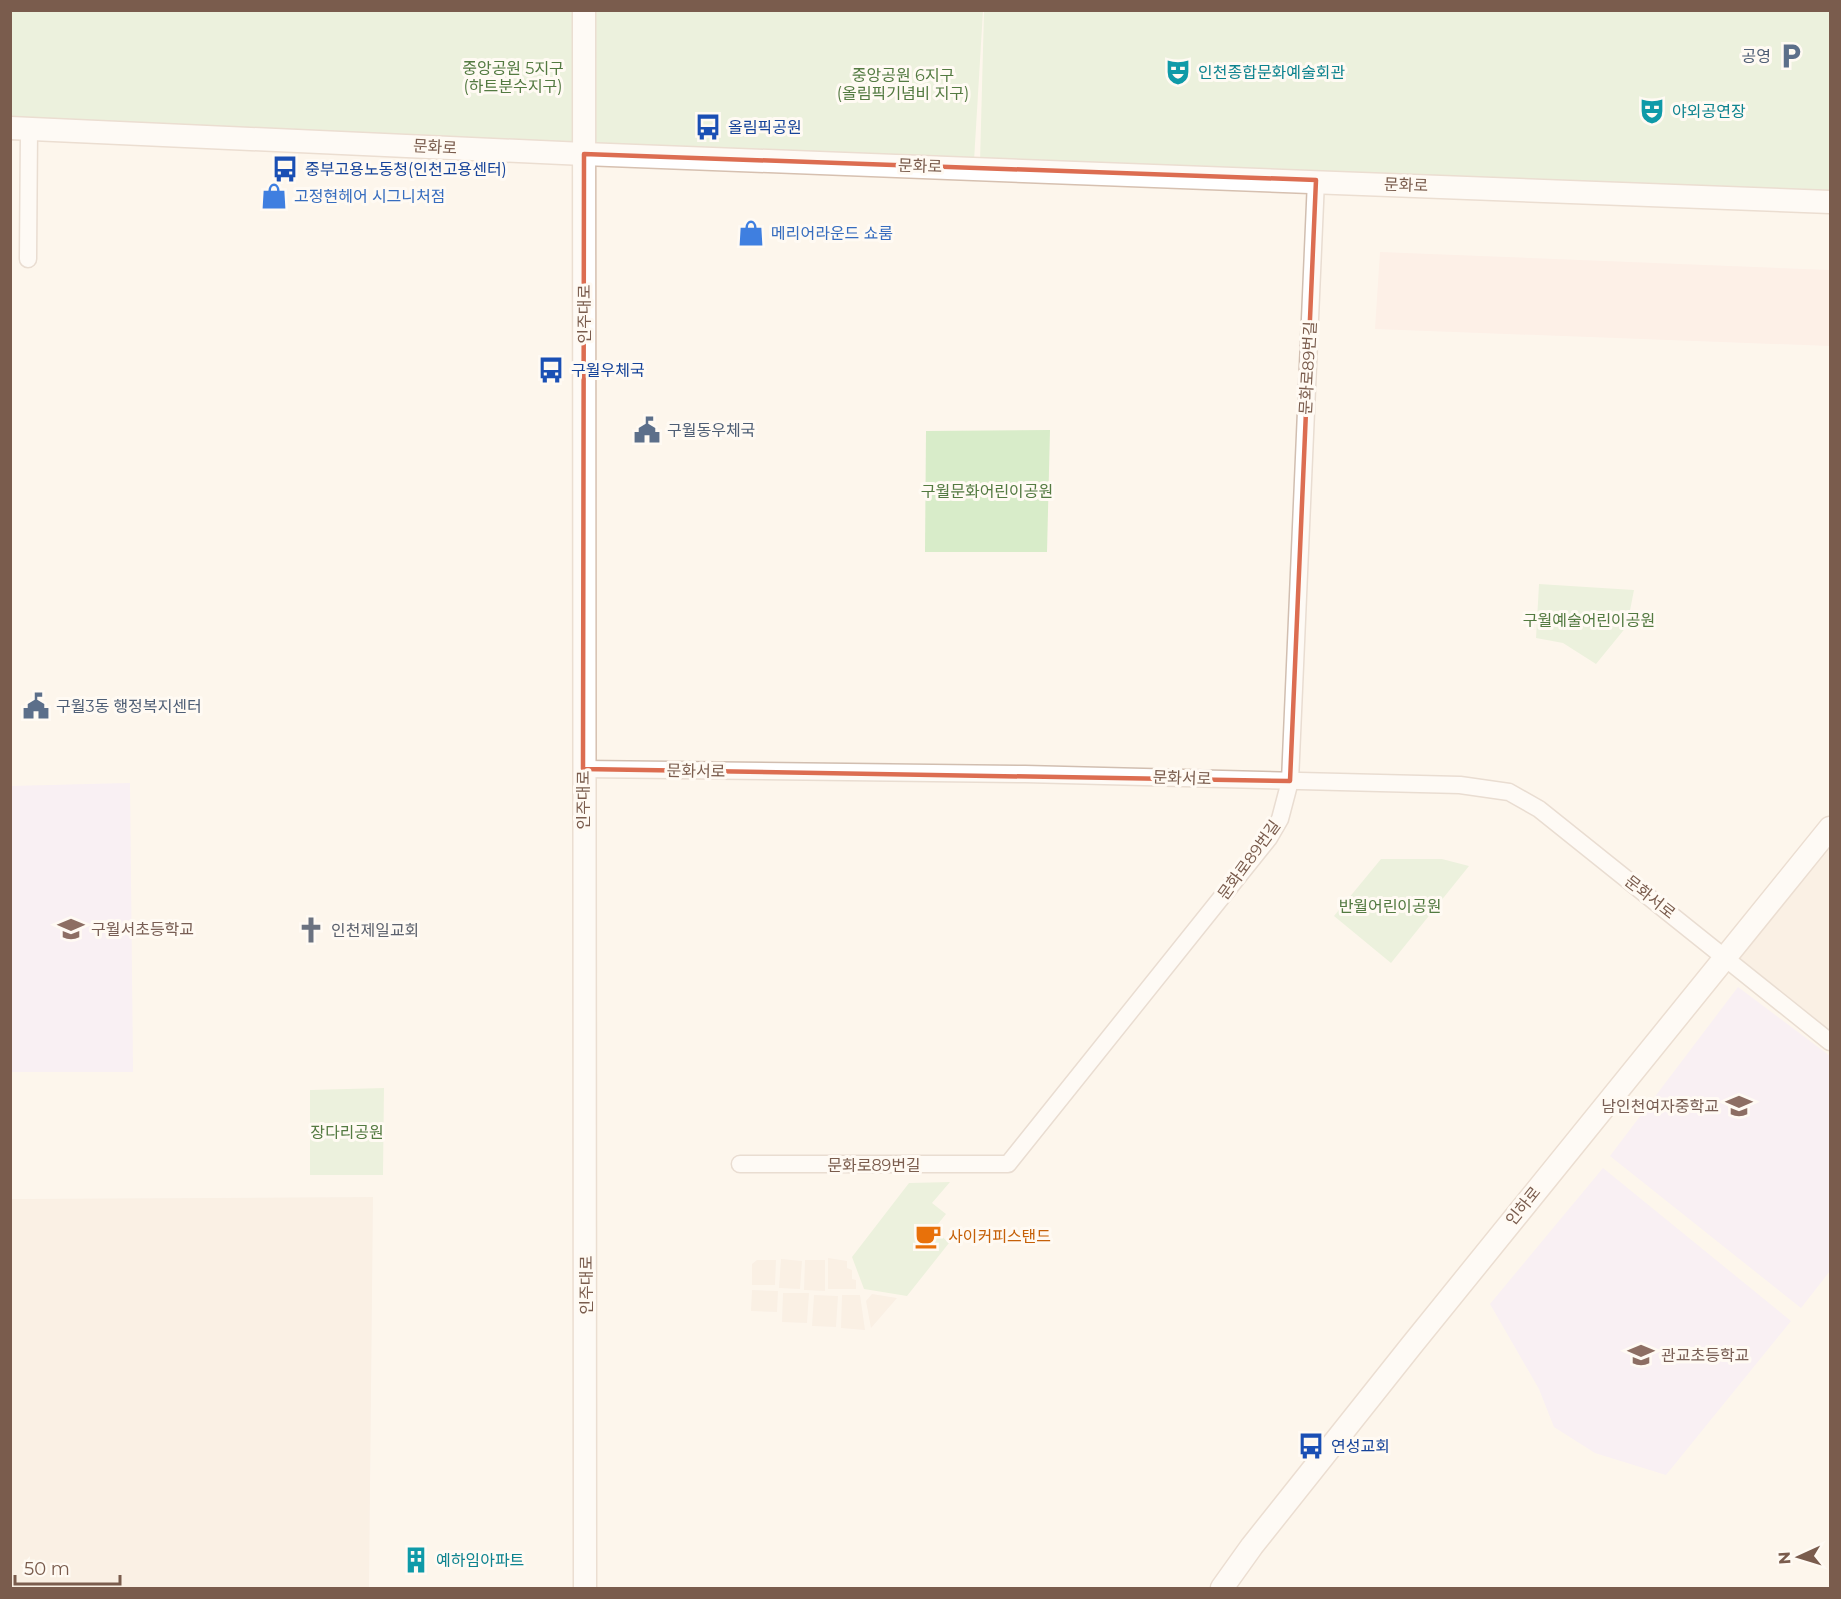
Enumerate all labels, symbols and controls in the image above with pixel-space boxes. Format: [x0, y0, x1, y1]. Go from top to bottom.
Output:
parking icon: 공영 [1776, 41, 1806, 71]
place label: 공영 [1742, 47, 1771, 66]
theatre icon: 인천종합문화예술회관 [1163, 57, 1193, 87]
park label: 중앙공원 5지구 (하트분수지구) [462, 59, 564, 96]
place label: 인천종합문화예술회관 [1198, 63, 1345, 82]
park label: 중앙공원 6지구 (올림픽기념비 지구) [837, 66, 969, 103]
theatre icon: 야외공연장 [1637, 96, 1667, 126]
place label: 야외공연장 [1672, 102, 1746, 121]
bus stop icon: 올림픽공원 [693, 112, 723, 142]
place label: 올림픽공원 [728, 118, 802, 137]
street label: 문화로 [412, 136, 458, 158]
bus stop icon: 중부고용노동청(인천고용센터) [270, 154, 300, 184]
street label: 문화로 [898, 156, 943, 176]
place label: 중부고용노동청(인천고용센터) [305, 160, 507, 179]
street label: 문화로 [1384, 175, 1429, 195]
shop icon: 고정현헤어 시그니처점 [259, 181, 289, 211]
place label: 고정현헤어 시그니처점 [294, 187, 445, 206]
shop icon: 메리어라운드 쇼룸 [736, 218, 766, 248]
place label: 메리어라운드 쇼룸 [771, 224, 893, 243]
street label: 인주대로 [575, 284, 594, 343]
street label: 문화로89번길 [1296, 321, 1320, 415]
bus stop icon: 구월우체국 [536, 355, 566, 385]
place label: 구월우체국 [571, 361, 645, 380]
public building icon: 구월동우체국 [632, 415, 662, 445]
place label: 구월동우체국 [667, 421, 755, 440]
park label: 구월문화어린이공원 [921, 482, 1053, 501]
park label: 구월예술어린이공원 [1523, 611, 1655, 630]
public building icon: 구월3동 행정복지센터 [21, 691, 51, 721]
place label: 구월3동 행정복지센터 [56, 697, 202, 716]
street label: 문화서로 [666, 761, 726, 781]
street label: 문화서로 [1152, 767, 1212, 789]
street label: 인주대로 [574, 770, 593, 829]
street label: 문화로89번길 [1214, 817, 1284, 903]
street label: 문화서로 [1621, 871, 1679, 923]
park label: 반월어린이공원 [1338, 897, 1442, 916]
school or university icon: 구월서초등학교 [56, 914, 86, 944]
church icon: 인천제일교회 [296, 915, 326, 945]
place label: 구월서초등학교 [91, 920, 194, 939]
place label: 인천제일교회 [331, 921, 419, 940]
school or university icon: 남인천여자중학교 [1724, 1091, 1754, 1121]
place label: 남인천여자중학교 [1601, 1097, 1719, 1116]
park label: 장다리공원 [310, 1123, 384, 1142]
street label: 문화로89번길 [827, 1156, 921, 1175]
street label: 인하로 [1502, 1183, 1544, 1229]
cafe icon: 사이커피스탠드 [913, 1221, 943, 1251]
place label: 사이커피스탠드 [948, 1227, 1051, 1246]
street label: 인주대로 [577, 1255, 596, 1314]
school or university icon: 관교초등학교 [1626, 1340, 1656, 1370]
place label: 관교초등학교 [1661, 1346, 1749, 1365]
bus stop icon: 연성교회 [1296, 1431, 1326, 1461]
place label: 연성교회 [1331, 1437, 1390, 1456]
north arrow [1769, 1527, 1829, 1587]
building icon: 예하임아파트 [401, 1545, 431, 1575]
scale bar [15, 1548, 120, 1586]
place label: 예하임아파트 [436, 1551, 524, 1570]
text: N [1775, 1551, 1794, 1565]
text: 50 m [24, 1558, 70, 1580]

